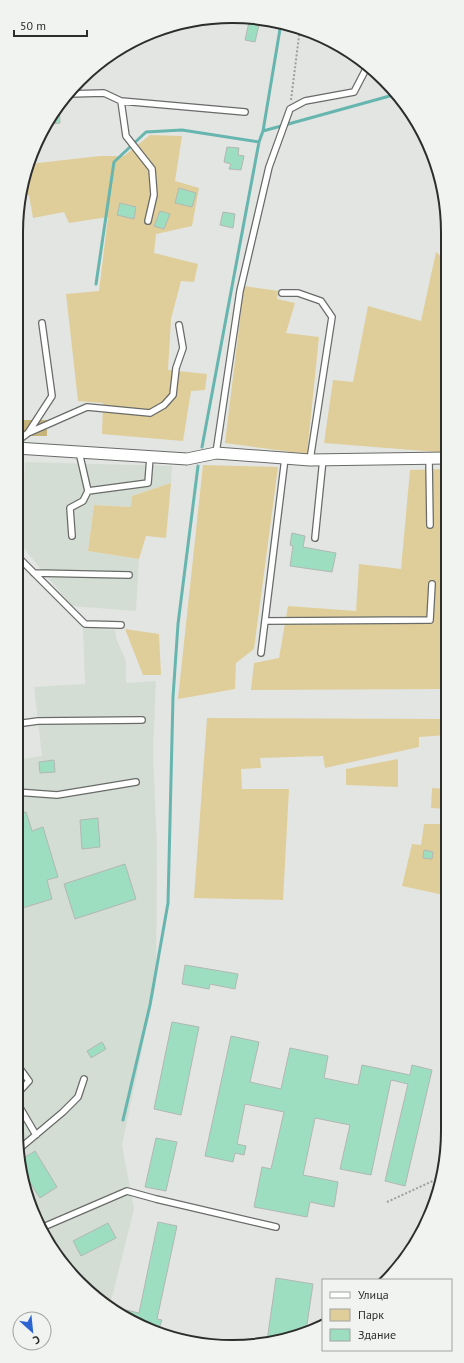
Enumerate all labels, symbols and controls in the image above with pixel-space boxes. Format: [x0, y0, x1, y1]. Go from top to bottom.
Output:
scale bar [14, 12, 87, 38]
text: 50 m [20, 18, 46, 33]
legend [322, 1279, 452, 1351]
text: Улица [358, 1287, 389, 1302]
text: Парк [358, 1307, 384, 1322]
north arrow [12, 1311, 52, 1351]
text: Здание [358, 1327, 396, 1342]
text: С [31, 1332, 42, 1348]

